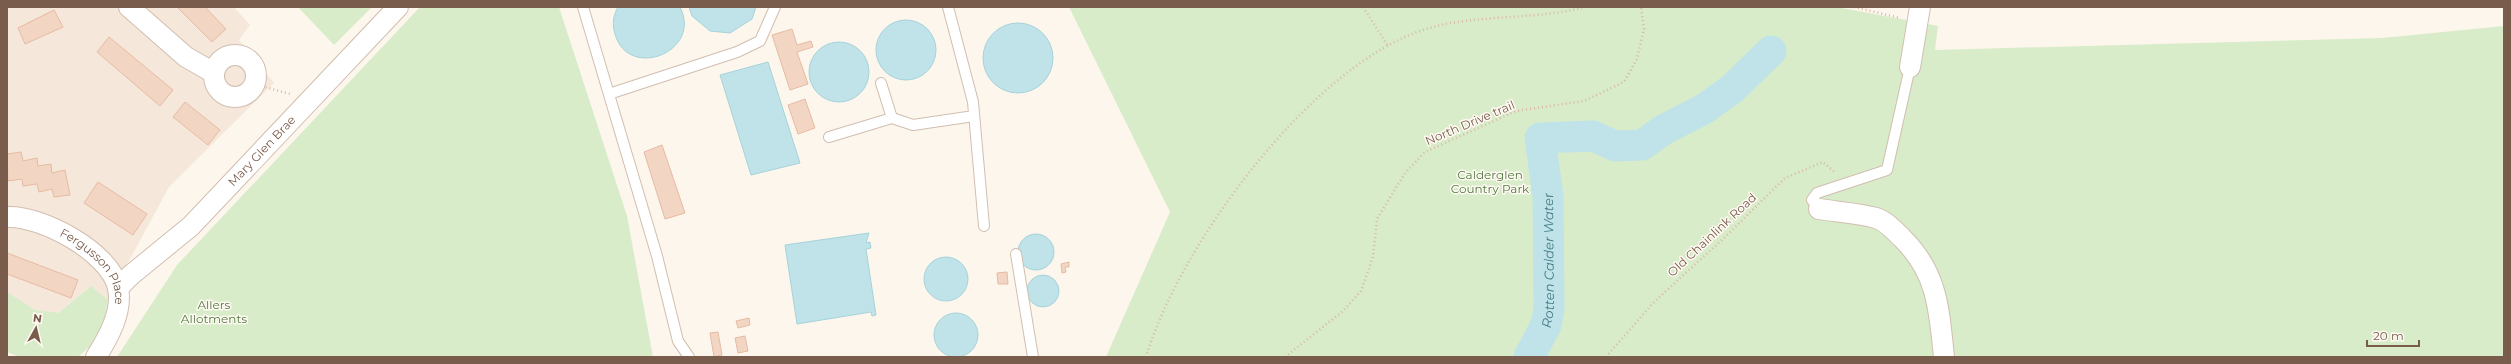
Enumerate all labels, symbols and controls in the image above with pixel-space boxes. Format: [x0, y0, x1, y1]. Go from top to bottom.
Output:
street label: North Drive trail [1423, 97, 1517, 148]
street label: Mary Glen Brae [225, 112, 298, 189]
park label: Calderglen Country Park [1451, 167, 1530, 196]
street label: Old Chainlink Road [1664, 190, 1759, 280]
water label: Rotten Calder Water [1538, 191, 1557, 329]
street label: Fergusson Place [58, 225, 127, 305]
park label: Allers Allotments [181, 297, 247, 326]
north arrow [16, 308, 56, 348]
text: N [32, 311, 43, 326]
scale bar [2367, 322, 2419, 348]
text: 20 m [2373, 328, 2404, 343]

